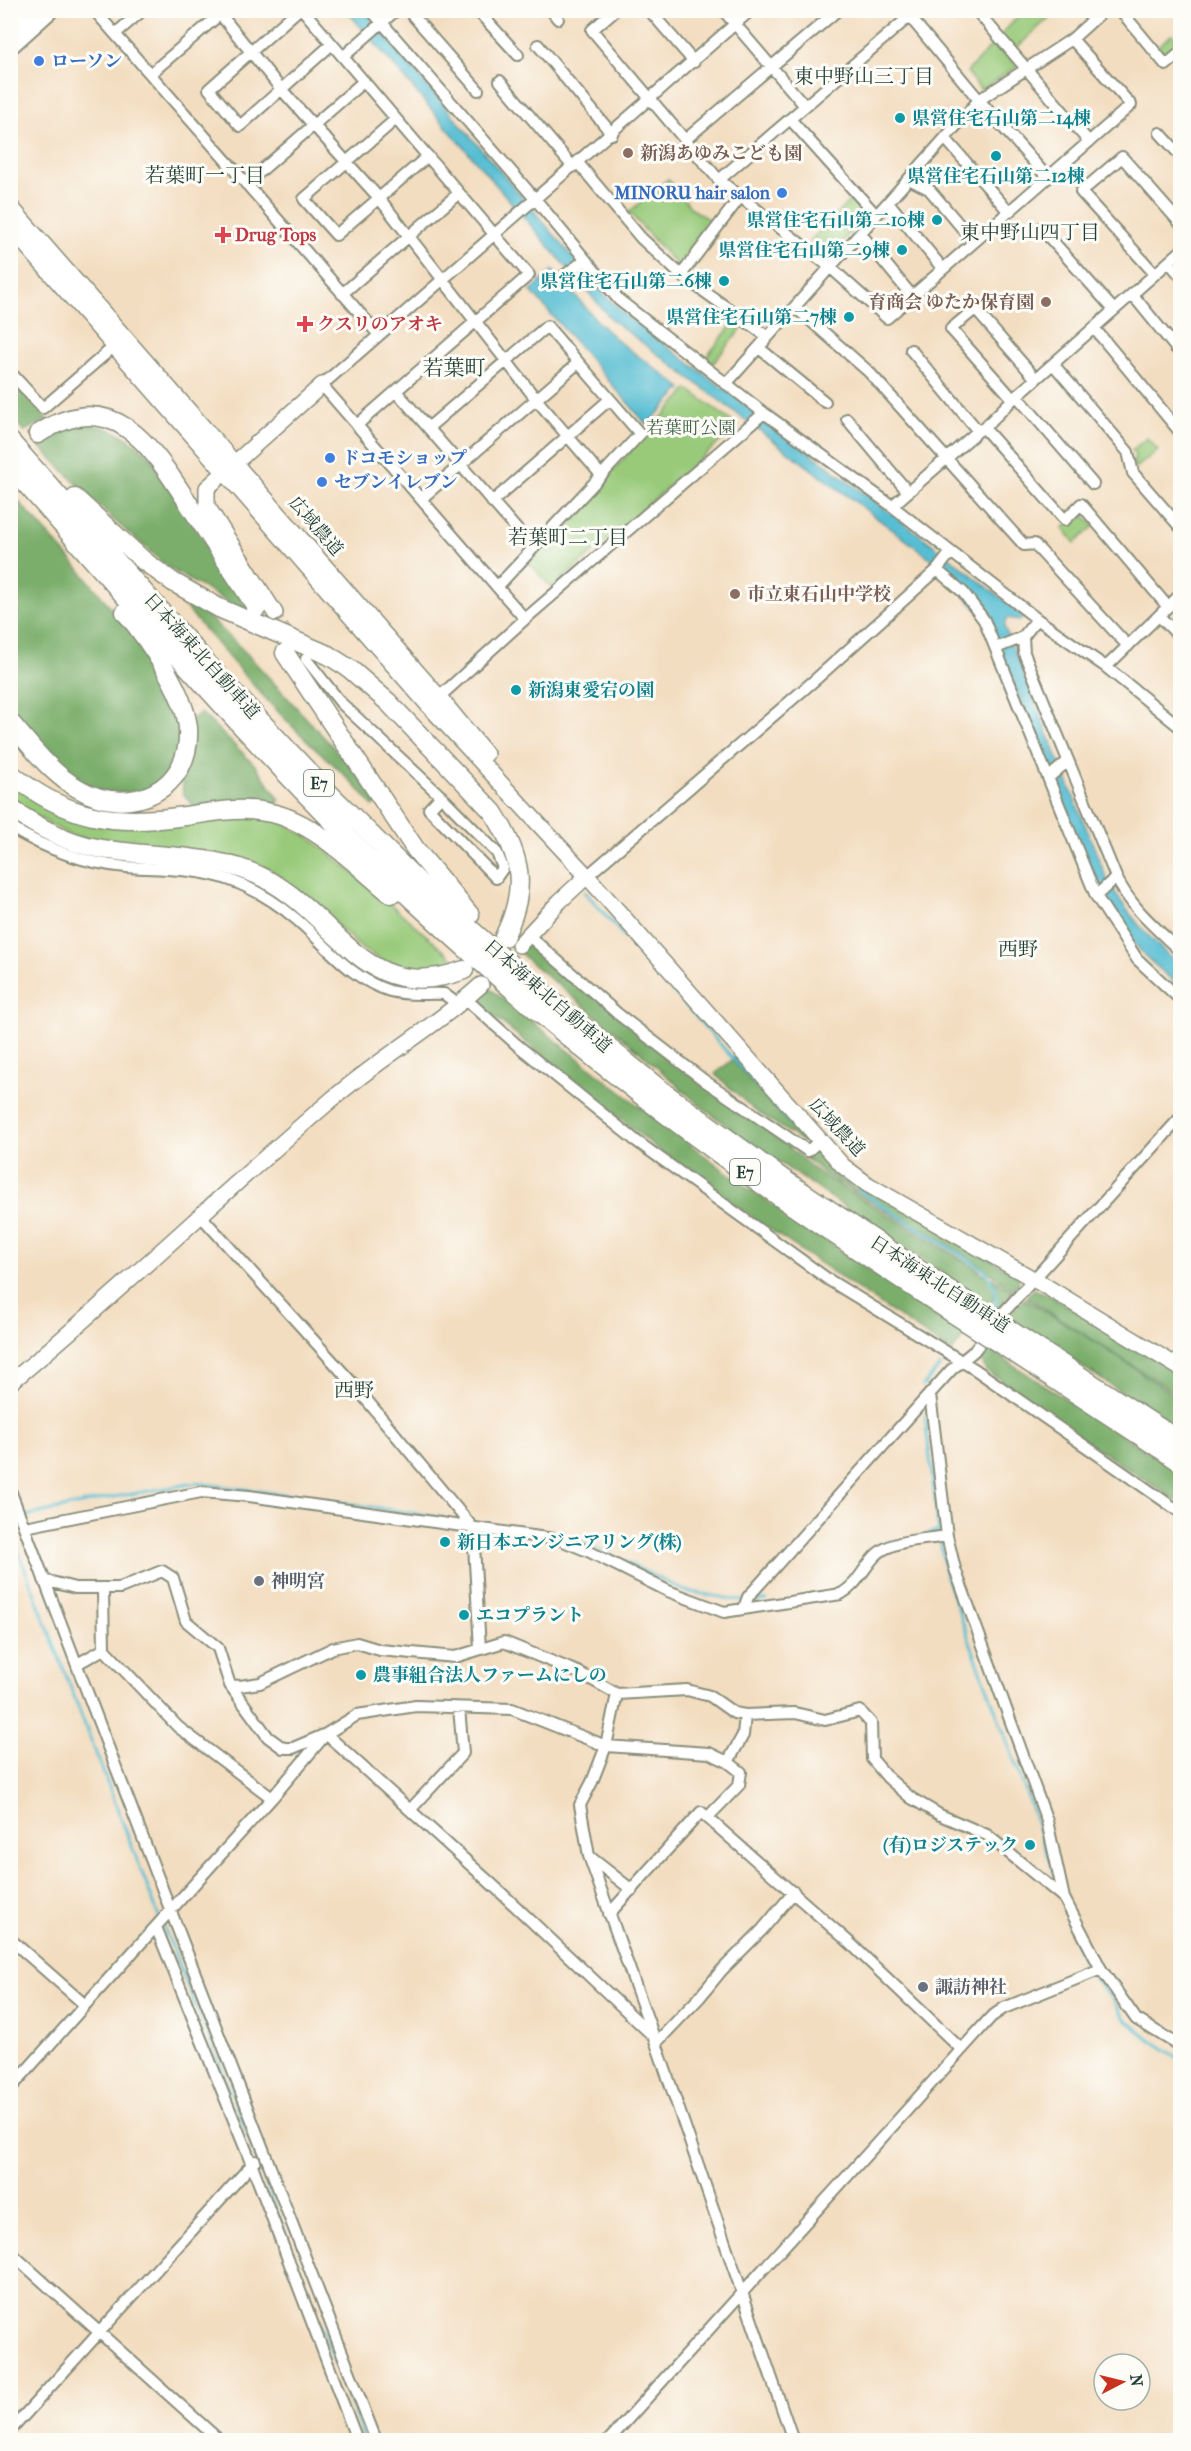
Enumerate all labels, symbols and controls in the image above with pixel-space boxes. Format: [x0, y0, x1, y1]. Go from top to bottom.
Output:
place label: ローソン [51, 51, 122, 72]
marker: ローソン [32, 54, 46, 68]
district label: 東中野山三丁目 [794, 65, 934, 88]
place label: 県営住宅石山第二14棟 [912, 108, 1091, 129]
marker: 県営住宅石山第二14棟 [893, 111, 907, 125]
place label: 新潟あゆみこども園 [640, 143, 802, 164]
marker: 新潟あゆみこども園 [621, 146, 635, 160]
marker: 県営住宅石山第二12棟 [989, 149, 1003, 163]
district label: 若葉町一丁目 [145, 164, 265, 187]
place label: 県営住宅石山第二12棟 [907, 166, 1085, 187]
place label: MINORU hair salon [613, 183, 771, 204]
marker: MINORU hair salon [775, 186, 789, 200]
place label: 県営住宅石山第二10棟 [747, 210, 925, 231]
marker: 県営住宅石山第二10棟 [930, 213, 944, 227]
district label: 東中野山四丁目 [960, 221, 1100, 244]
place label: Drug Tops [235, 225, 316, 246]
marker: Drug Tops [216, 228, 230, 242]
place label: 県営住宅石山第二9棟 [719, 240, 890, 261]
marker: 県営住宅石山第二9棟 [895, 243, 909, 257]
place label: 県営住宅石山第二6棟 [540, 271, 712, 292]
marker: 県営住宅石山第二6棟 [717, 274, 731, 288]
place label: 育商会 ゆたか保育園 [868, 292, 1034, 313]
marker: 育商会 ゆたか保育園 [1039, 295, 1053, 309]
place label: 県営住宅石山第二7棟 [666, 307, 837, 328]
marker: 県営住宅石山第二7棟 [842, 310, 856, 324]
place label: クスリのアオキ [317, 314, 443, 335]
marker: クスリのアオキ [298, 317, 312, 331]
district label: 若葉町 [423, 356, 486, 380]
park label: 若葉町公園 [646, 418, 736, 439]
place label: ドコモショップ [342, 448, 467, 469]
marker: ドコモショップ [323, 451, 337, 465]
place label: セブンイレブン [334, 472, 458, 493]
marker: セブンイレブン [315, 475, 329, 489]
street label: 広域農道 [284, 492, 347, 560]
district label: 若葉町二丁目 [508, 526, 628, 549]
place label: 市立東石山中学校 [747, 584, 891, 605]
marker: 市立東石山中学校 [728, 587, 742, 601]
street label: 日本海東北自動車道 [140, 589, 264, 724]
place label: 新潟東愛宕の園 [528, 680, 654, 701]
marker: 新潟東愛宕の園 [509, 683, 523, 697]
road number: E7 [304, 770, 334, 796]
street label: 日本海東北自動車道 [480, 935, 616, 1057]
district label: 西野 [998, 938, 1038, 961]
street label: 広域農道 [804, 1094, 869, 1161]
road number: E7 [730, 1159, 760, 1185]
street label: 日本海東北自動車道 [866, 1231, 1013, 1337]
district label: 西野 [334, 1379, 374, 1402]
place label: 新日本エンジニアリング(株) [457, 1532, 682, 1553]
marker: 新日本エンジニアリング(株) [438, 1535, 452, 1549]
place label: 神明宮 [271, 1571, 325, 1592]
marker: 神明宮 [252, 1574, 266, 1588]
place label: エコプラント [476, 1605, 584, 1626]
marker: エコプラント [457, 1608, 471, 1622]
place label: 農事組合法人ファームにしの [373, 1665, 607, 1686]
marker: 農事組合法人ファームにしの [354, 1668, 368, 1682]
place label: (有)ロジステック [883, 1835, 1018, 1856]
marker: (有)ロジステック [1023, 1838, 1037, 1852]
place label: 諏訪神社 [935, 1977, 1007, 1998]
marker: 諏訪神社 [916, 1980, 930, 1994]
north arrow [1092, 2352, 1152, 2412]
text: N [1126, 2373, 1147, 2388]

